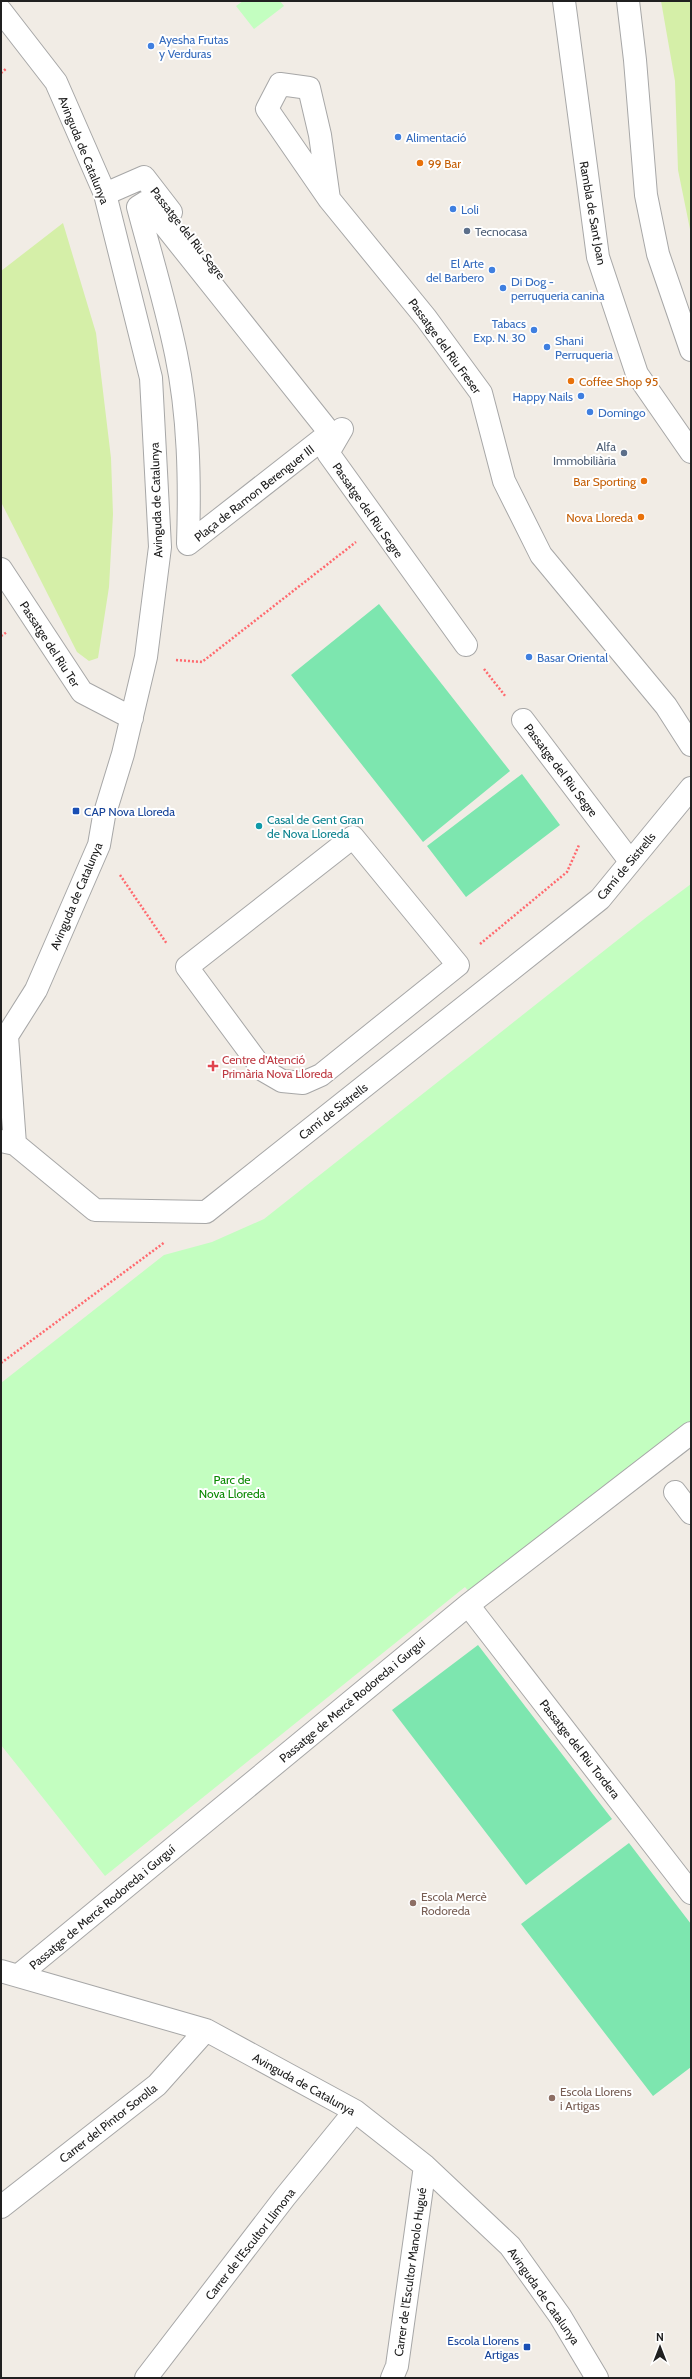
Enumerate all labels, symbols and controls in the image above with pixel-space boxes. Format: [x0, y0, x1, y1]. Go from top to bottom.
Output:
place label: Ayesha Frutas y Verduras [159, 32, 229, 61]
marker: Ayesha Frutas y Verduras [146, 41, 156, 51]
street label: Avinguda de Catalunya [55, 94, 113, 206]
place label: Alimentació [406, 130, 467, 145]
marker: Alimentació [393, 132, 403, 142]
place label: 99 Bar [428, 156, 461, 171]
marker: 99 Bar [415, 158, 425, 168]
street label: Rambla de Sant Joan [576, 160, 610, 266]
street label: Passatge del Riu Segre [147, 184, 229, 282]
place label: Loli [461, 202, 479, 217]
marker: Loli [448, 204, 458, 214]
place label: Tecnocasa [475, 224, 528, 239]
marker: Tecnocasa [462, 226, 472, 236]
place label: El Arte del Barbero [426, 256, 484, 285]
marker: El Arte del Barbero [487, 265, 497, 275]
place label: Di Dog - perruqueria canina [511, 274, 605, 303]
marker: Di Dog - perruqueria canina [498, 283, 508, 293]
street label: Passatge del Riu Freser [405, 295, 485, 397]
place label: Tabacs Exp. N. 30 [473, 316, 526, 345]
marker: Tabacs Exp. N. 30 [529, 325, 539, 335]
place label: Shani Perruqueria [555, 333, 613, 362]
marker: Shani Perruqueria [542, 342, 552, 352]
place label: Coffee Shop 95 [579, 374, 658, 389]
marker: Coffee Shop 95 [566, 376, 576, 386]
place label: Happy Nails [512, 389, 573, 404]
marker: Happy Nails [576, 391, 586, 401]
place label: Domingo [598, 405, 646, 420]
marker: Domingo [585, 407, 595, 417]
place label: Alfa Immobiliària [553, 439, 616, 468]
street label: Plaça de Ramon Berenguer III [191, 441, 317, 545]
street label: Avinguda de Catalunya [146, 442, 166, 558]
marker: Alfa Immobiliària [619, 448, 629, 458]
street label: Passatge del Riu Segre [329, 459, 407, 561]
place label: Bar Sporting [573, 474, 637, 489]
marker: Bar Sporting [639, 476, 649, 486]
place label: Nova Lloreda [566, 510, 633, 525]
marker: Nova Lloreda [636, 512, 646, 522]
street label: Passatge del Riu Ter [17, 598, 83, 690]
place label: Basar Oriental [537, 650, 608, 665]
marker: Basar Oriental [524, 652, 534, 662]
street label: Passatge del Riu Segre [521, 720, 601, 820]
place label: CAP Nova Lloreda [84, 804, 175, 819]
marker: CAP Nova Lloreda [71, 806, 81, 816]
place label: Casal de Gent Gran de Nova Lloreda [267, 812, 364, 841]
marker: Casal de Gent Gran de Nova Lloreda [254, 821, 264, 831]
street label: Camí de Sistrells [593, 829, 659, 903]
street label: Avinguda de Catalunya [47, 840, 106, 952]
place label: Centre d'Atenció Primària Nova Lloreda [222, 1052, 333, 1081]
marker: Centre d'Atenció Primària Nova Lloreda [207, 1060, 219, 1072]
street label: Camí de Sistrells [296, 1079, 370, 1143]
park label: Parc de Nova Lloreda [199, 1472, 266, 1501]
street label: Passatge de Mercè Rodoreda i Gurguí [276, 1634, 428, 1765]
street label: Passatge del Riu Tordera [537, 1696, 624, 1802]
street label: Passatge de Mercè Rodoreda i Gurguí [26, 1841, 178, 1972]
place label: Escola Mercè Rodoreda [421, 1889, 487, 1918]
marker: Escola Mercè Rodoreda [408, 1898, 418, 1908]
street label: Avinguda de Catalunya [250, 2049, 358, 2119]
street label: Carrer del Pintor Sorolla [56, 2080, 160, 2166]
place label: Escola Llorens i Artigas [560, 2084, 632, 2113]
marker: Escola Llorens i Artigas [547, 2093, 557, 2103]
street label: Carrer de l'Escultor Llimona [202, 2185, 298, 2303]
street label: Carrer de l'Escultor Manolo Hugué [391, 2187, 429, 2357]
street label: Avinguda de Catalunya [505, 2244, 583, 2348]
north arrow [640, 2327, 680, 2367]
text: N [656, 2330, 664, 2344]
place label: Escola Llorens Artigas [447, 2333, 519, 2362]
marker: Escola Llorens Artigas [522, 2342, 532, 2352]

